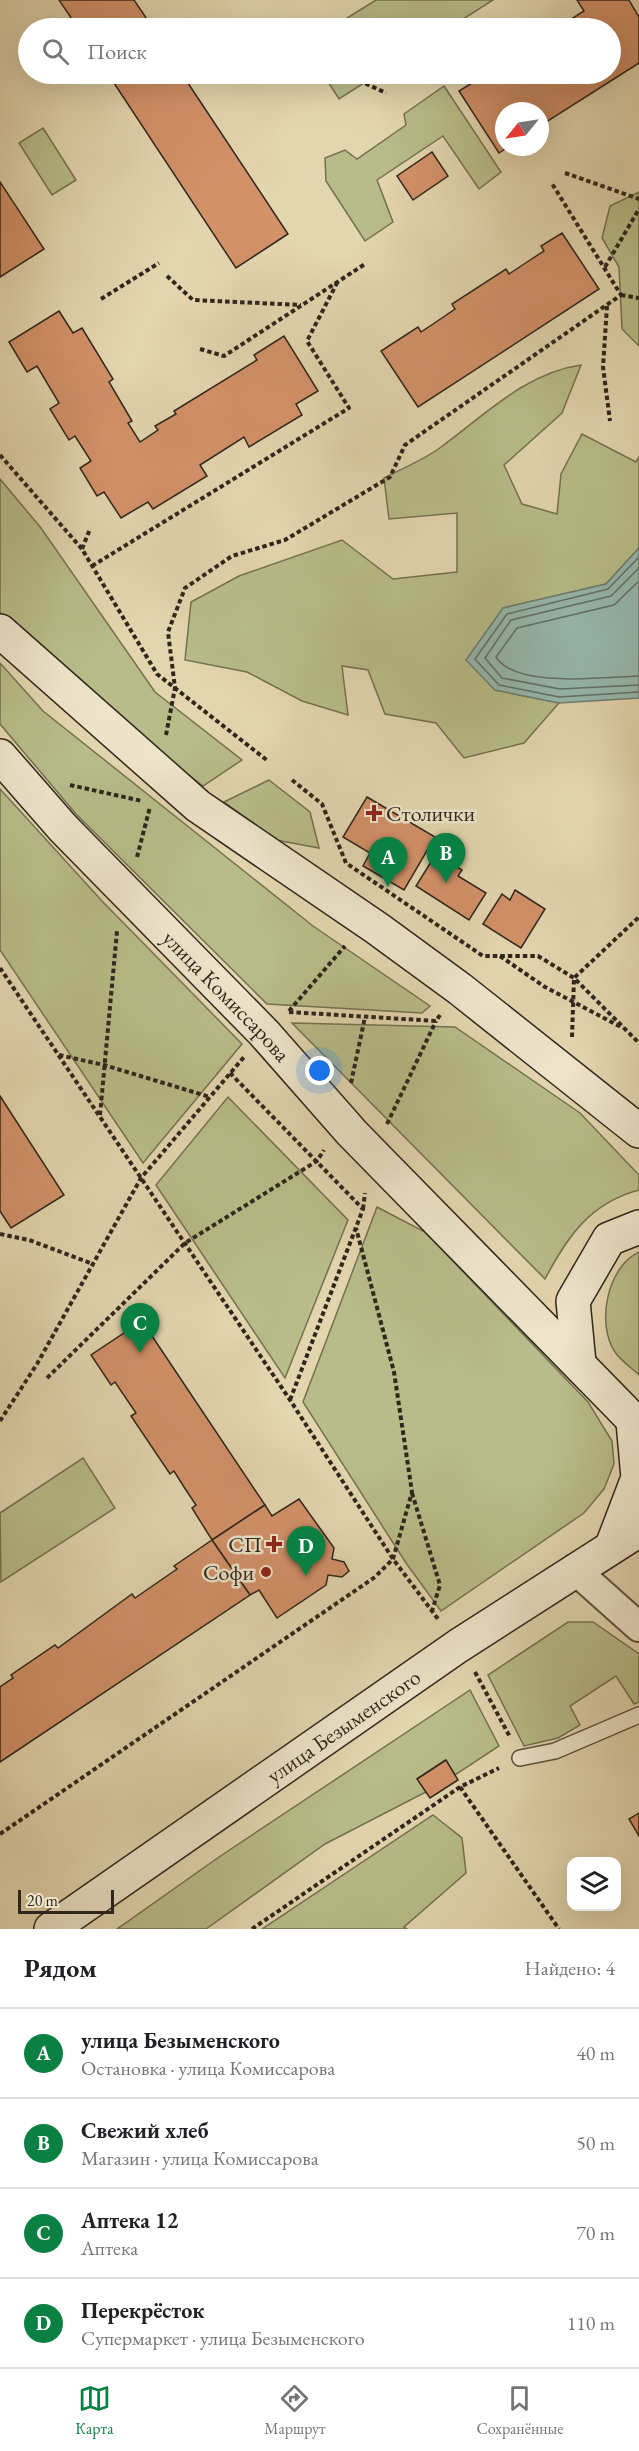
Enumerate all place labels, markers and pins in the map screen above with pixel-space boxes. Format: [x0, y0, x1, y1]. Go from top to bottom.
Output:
place label: Столички [386, 799, 476, 828]
marker: Столички [367, 806, 381, 820]
pin: B [426, 834, 466, 883]
pin: A [368, 838, 408, 887]
pin: C [120, 1304, 160, 1353]
pin: D [286, 1526, 326, 1576]
place label: СП [228, 1530, 262, 1559]
marker: СП [267, 1537, 281, 1551]
place label: Софи [203, 1558, 254, 1587]
marker: Софи [259, 1565, 273, 1579]

